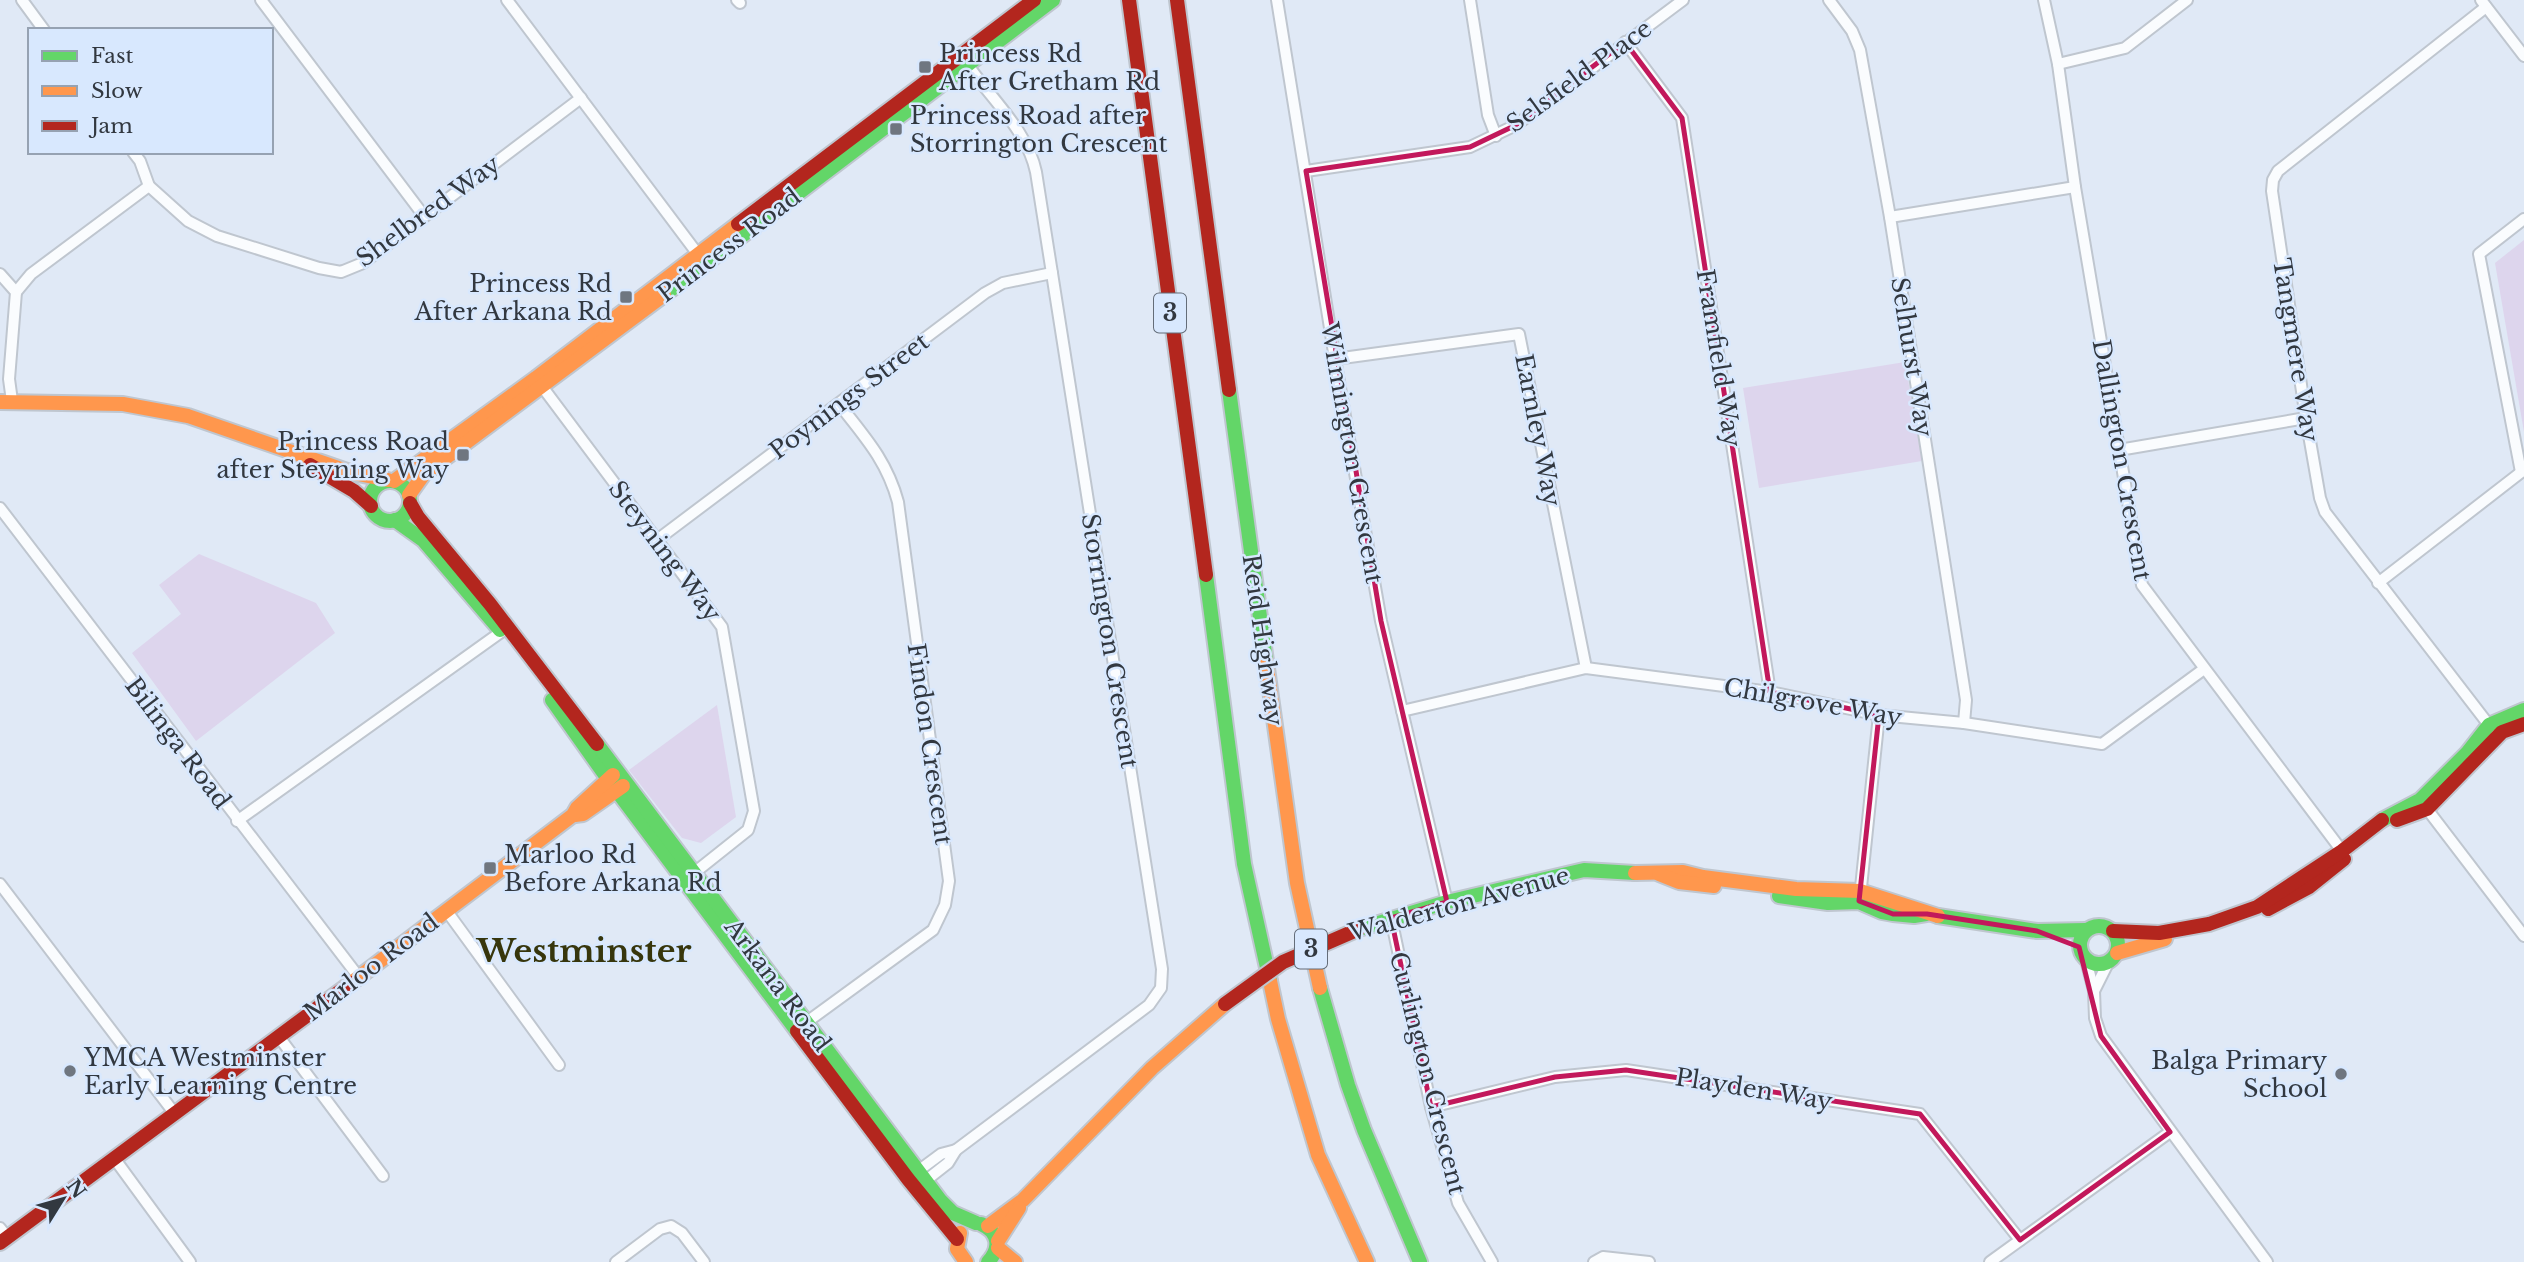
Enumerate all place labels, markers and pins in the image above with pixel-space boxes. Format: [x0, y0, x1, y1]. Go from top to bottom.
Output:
place label: Princess Rd After Gretham Rd [938, 39, 1160, 96]
marker: Princess Rd After Gretham Rd [917, 59, 933, 75]
place label: Princess Road after Storrington Crescent [910, 101, 1168, 158]
marker: Princess Road after Storrington Crescent [888, 121, 904, 137]
place label: Princess Rd After Arkana Rd [414, 269, 612, 326]
marker: Princess Rd After Arkana Rd [618, 289, 634, 305]
place label: Princess Road after Steyning Way [217, 427, 450, 484]
marker: Princess Road after Steyning Way [455, 447, 471, 463]
place label: Marloo Rd Before Arkana Rd [504, 840, 722, 897]
marker: Marloo Rd Before Arkana Rd [482, 860, 498, 876]
place label: YMCA Westminster Early Learning Centre [83, 1043, 357, 1100]
place label: Balga Primary School [2151, 1046, 2328, 1103]
marker: YMCA Westminster Early Learning Centre [62, 1063, 78, 1079]
marker: Balga Primary School [2333, 1066, 2349, 1082]

